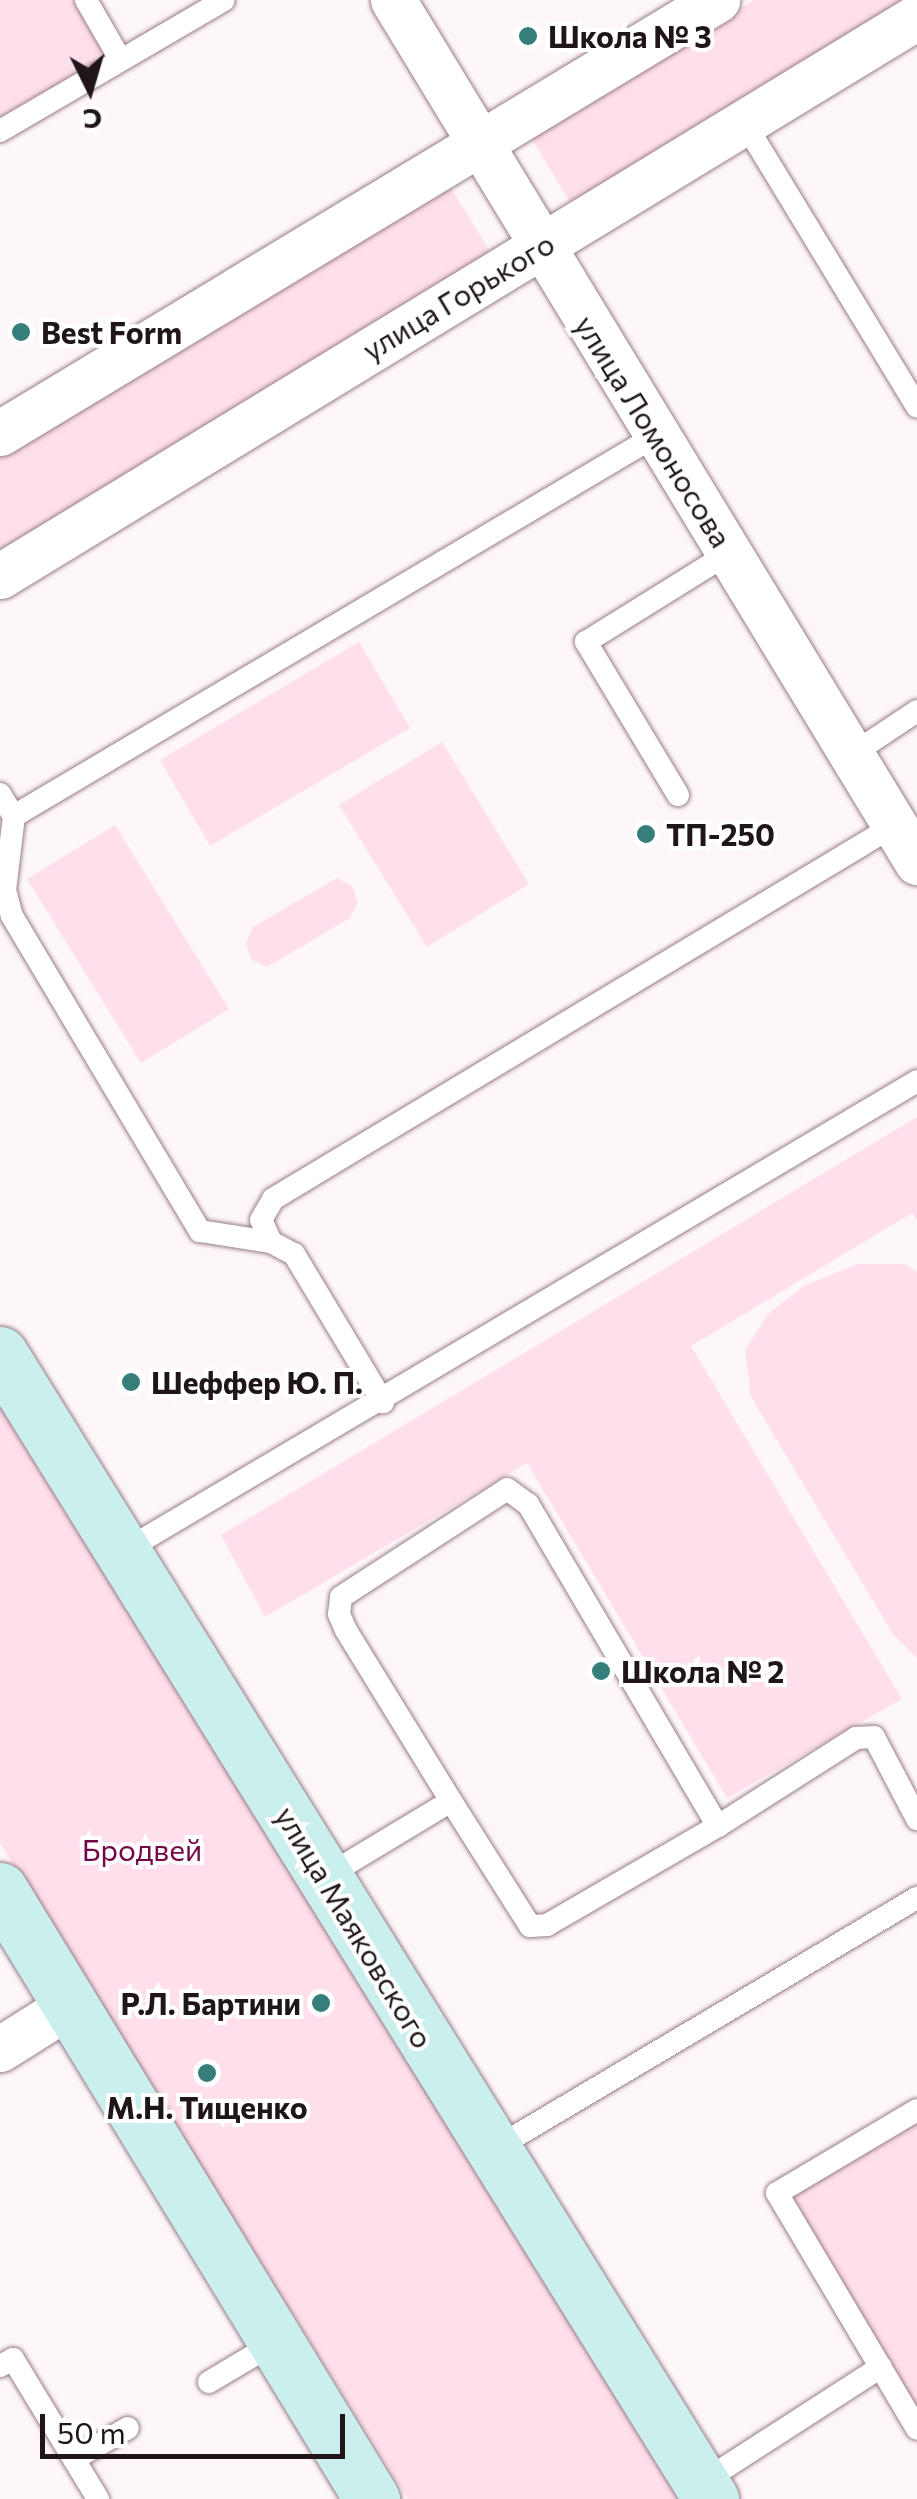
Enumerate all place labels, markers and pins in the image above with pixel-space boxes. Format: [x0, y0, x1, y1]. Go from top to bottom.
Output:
place label: Школа № 3 [548, 18, 712, 54]
marker: Школа № 3 [517, 25, 539, 47]
place label: Best Form [41, 314, 182, 350]
marker: Best Form [10, 321, 32, 343]
place label: ТП-250 [666, 816, 775, 852]
marker: ТП-250 [635, 823, 657, 845]
place label: Шеффер Ю. П. [151, 1364, 363, 1400]
marker: Шеффер Ю. П. [120, 1371, 142, 1393]
place label: Школа № 2 [621, 1653, 784, 1689]
marker: Школа № 2 [590, 1660, 612, 1682]
place label: Р.Л. Бартини [120, 1985, 301, 2021]
marker: Р.Л. Бартини [310, 1992, 332, 2014]
marker: М.Н. Тищенко [196, 2062, 218, 2084]
place label: М.Н. Тищенко [106, 2089, 308, 2125]

